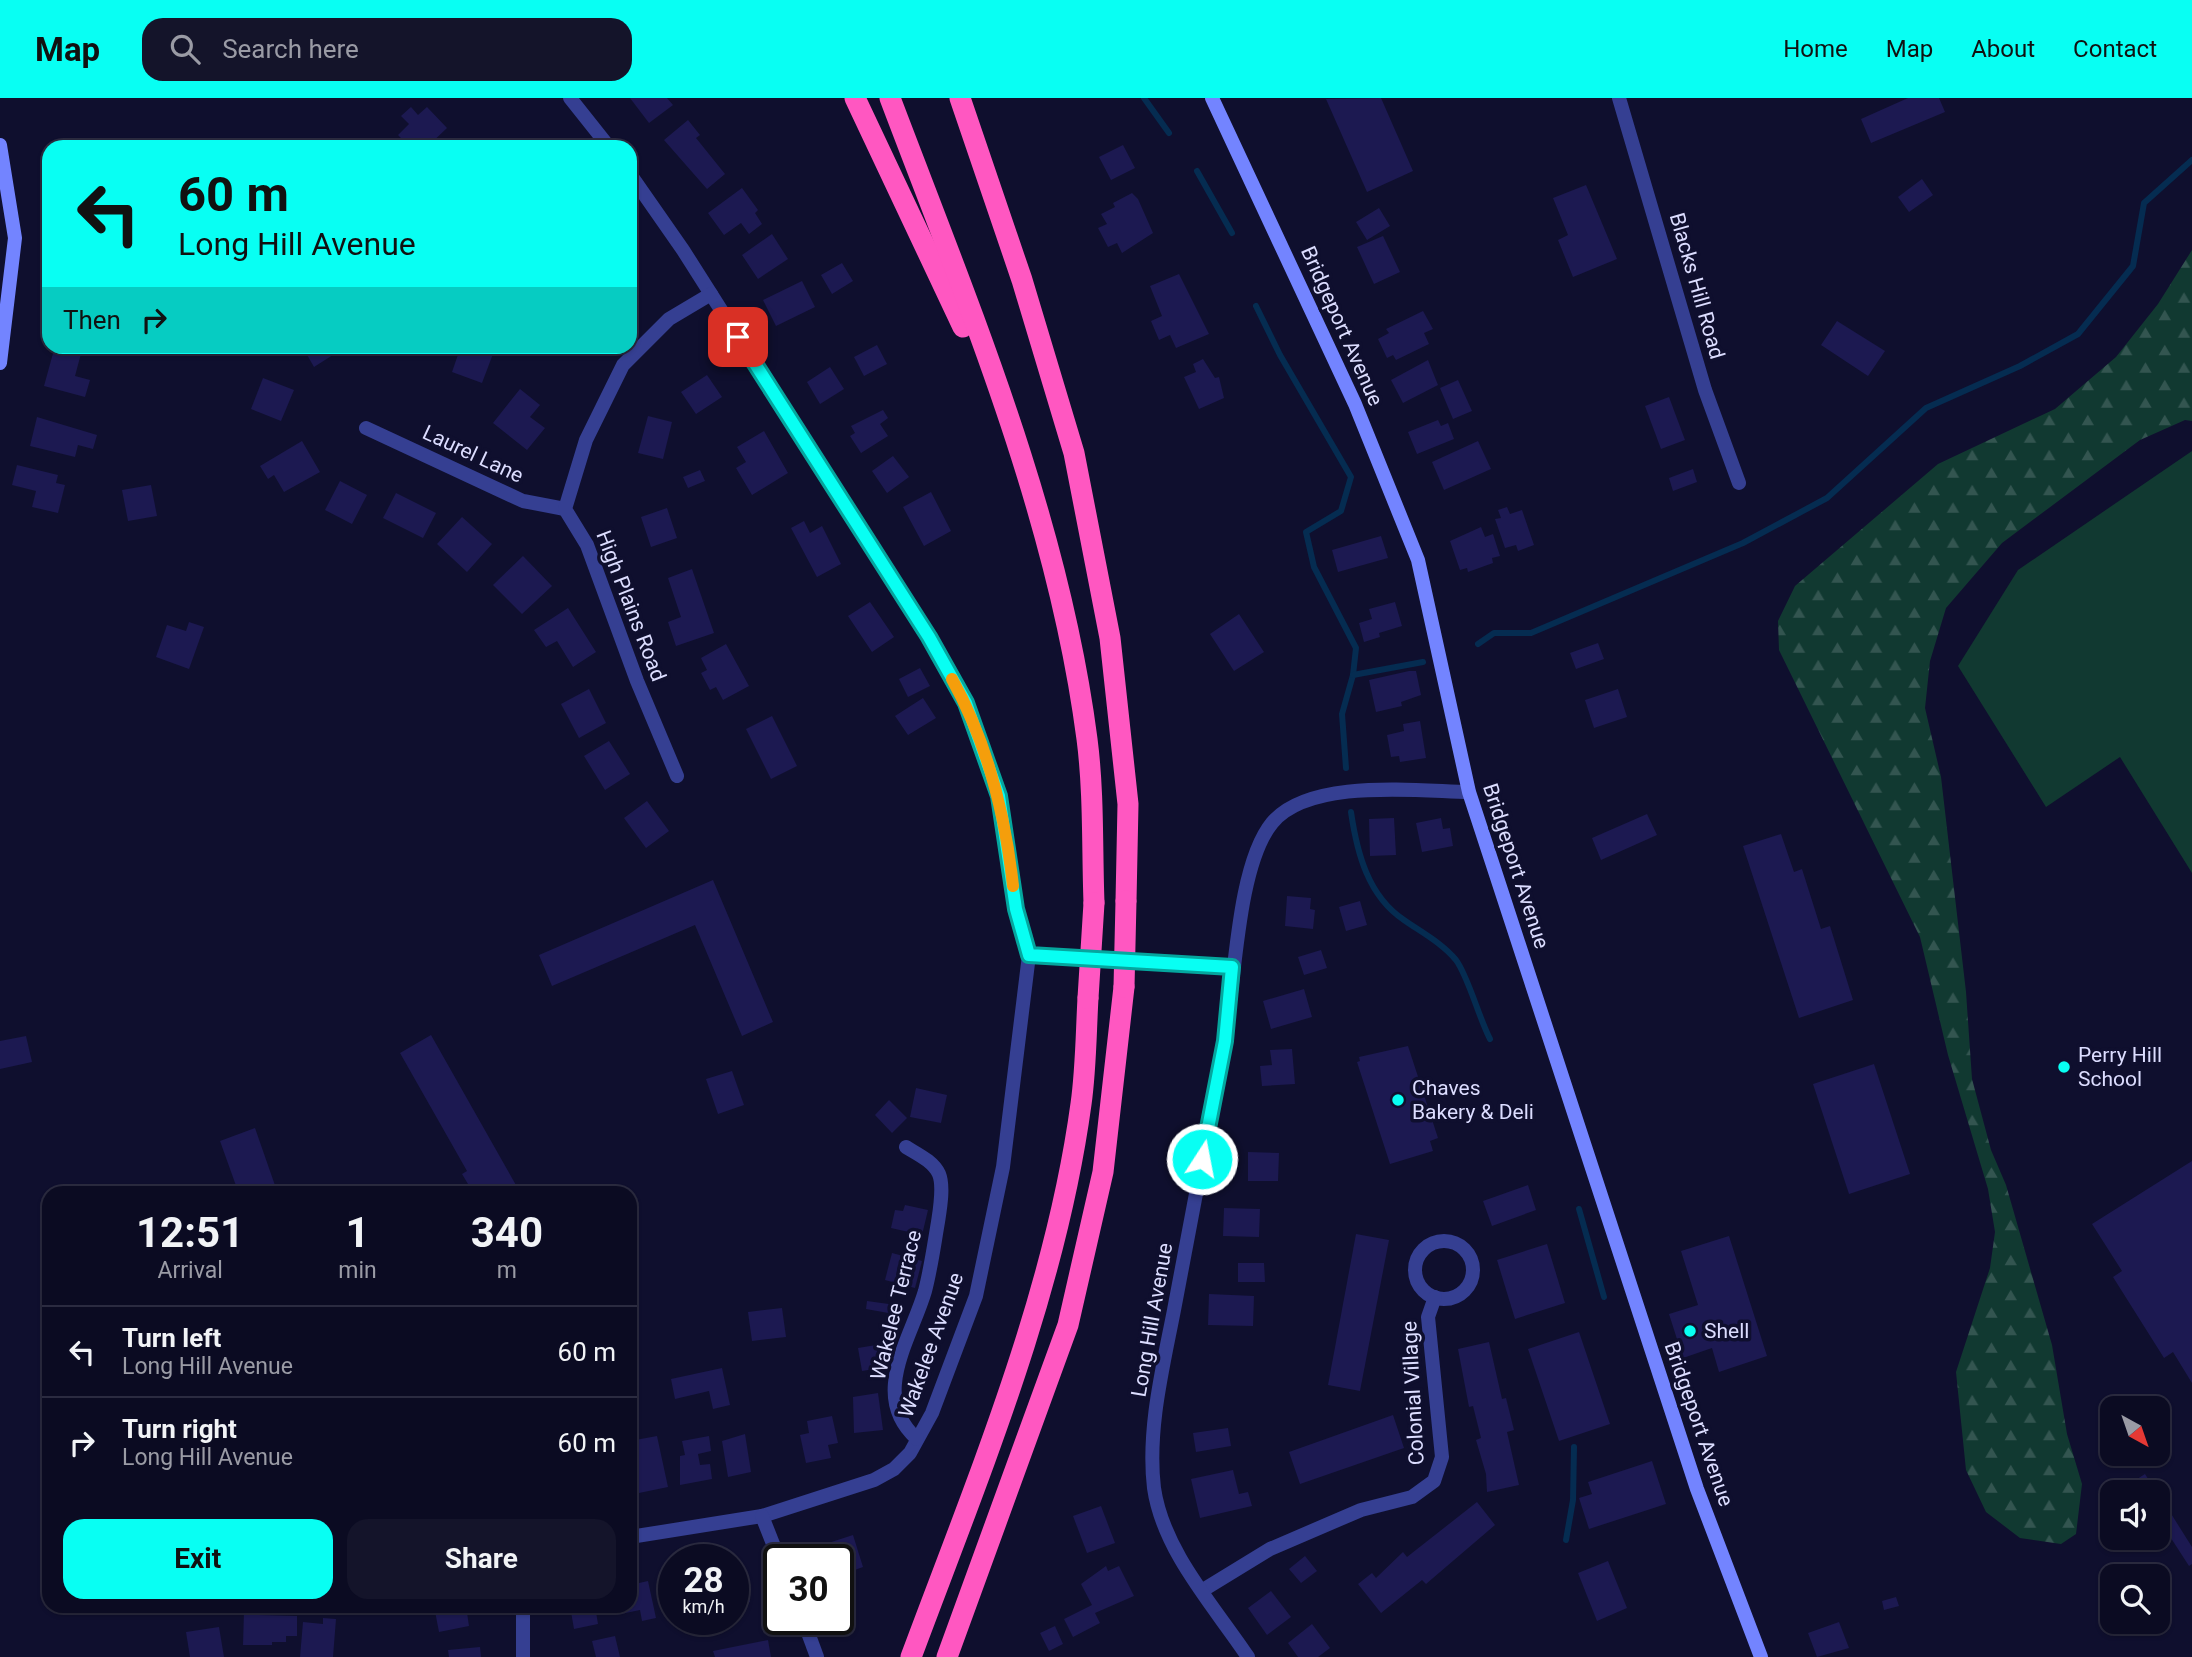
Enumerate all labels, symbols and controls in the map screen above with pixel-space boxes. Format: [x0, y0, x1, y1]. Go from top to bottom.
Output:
search box [142, 18, 632, 81]
text: Map [35, 30, 100, 69]
icon: search [166, 30, 204, 68]
text: Search here [222, 34, 359, 64]
text: Home [1783, 35, 1848, 63]
text: Map [1886, 35, 1933, 63]
text: About [1971, 35, 2035, 63]
text: Contact [2073, 35, 2157, 63]
text: 60 m [178, 166, 289, 223]
icon: left [63, 168, 154, 259]
street label: Blacks Hill Road [1665, 210, 1729, 362]
text: Long Hill Avenue [178, 225, 416, 263]
street label: Bridgeport Avenue [1296, 242, 1388, 410]
icon: right [135, 301, 173, 339]
text: Then [63, 305, 121, 335]
pin [708, 307, 768, 367]
icon: arrive [719, 318, 757, 356]
street label: Laurel Lane [419, 420, 527, 488]
street label: High Plains Road [591, 527, 671, 685]
street label: Bridgeport Avenue [1478, 780, 1554, 952]
place label: Perry Hill School [2078, 1043, 2162, 1091]
marker: Perry Hill School [2056, 1059, 2072, 1075]
place label: Chaves Bakery & Deli [1412, 1076, 1534, 1124]
marker: Chaves Bakery & Deli [1390, 1092, 1406, 1108]
position arrow [1165, 1122, 1239, 1196]
text: 12:51 [136, 1208, 244, 1257]
text: 1 [345, 1208, 370, 1257]
text: 340 [471, 1208, 543, 1257]
street label: Wakelee Terrace [866, 1228, 926, 1382]
street label: Long Hill Avenue [1127, 1241, 1177, 1399]
text: Arrival [157, 1257, 223, 1284]
text: min [338, 1257, 377, 1284]
text: m [497, 1257, 517, 1284]
street label: Wakelee Avenue [894, 1269, 968, 1421]
place label: Shell [1704, 1319, 1749, 1343]
street label: Colonial Village [1397, 1320, 1429, 1466]
text: Turn left [122, 1323, 221, 1353]
marker: Shell [1682, 1323, 1698, 1339]
icon: left [63, 1333, 101, 1371]
text: 60 m [558, 1337, 616, 1367]
street label: Bridgeport Avenue [1660, 1339, 1738, 1509]
text: Long Hill Avenue [122, 1353, 293, 1380]
north arrow [2100, 1396, 2170, 1466]
map controls [2100, 1396, 2170, 1634]
text: Turn right [122, 1414, 237, 1444]
icon: right [63, 1424, 101, 1462]
text: 60 m [558, 1428, 616, 1458]
text: Long Hill Avenue [122, 1444, 293, 1471]
button: sound [2100, 1480, 2170, 1550]
button: Exit [63, 1519, 333, 1599]
button: Share [347, 1519, 616, 1599]
speed limit sign: 30 [763, 1544, 854, 1635]
text: 28 [683, 1560, 724, 1601]
button: search [2100, 1564, 2170, 1634]
text: km/h [682, 1596, 725, 1617]

